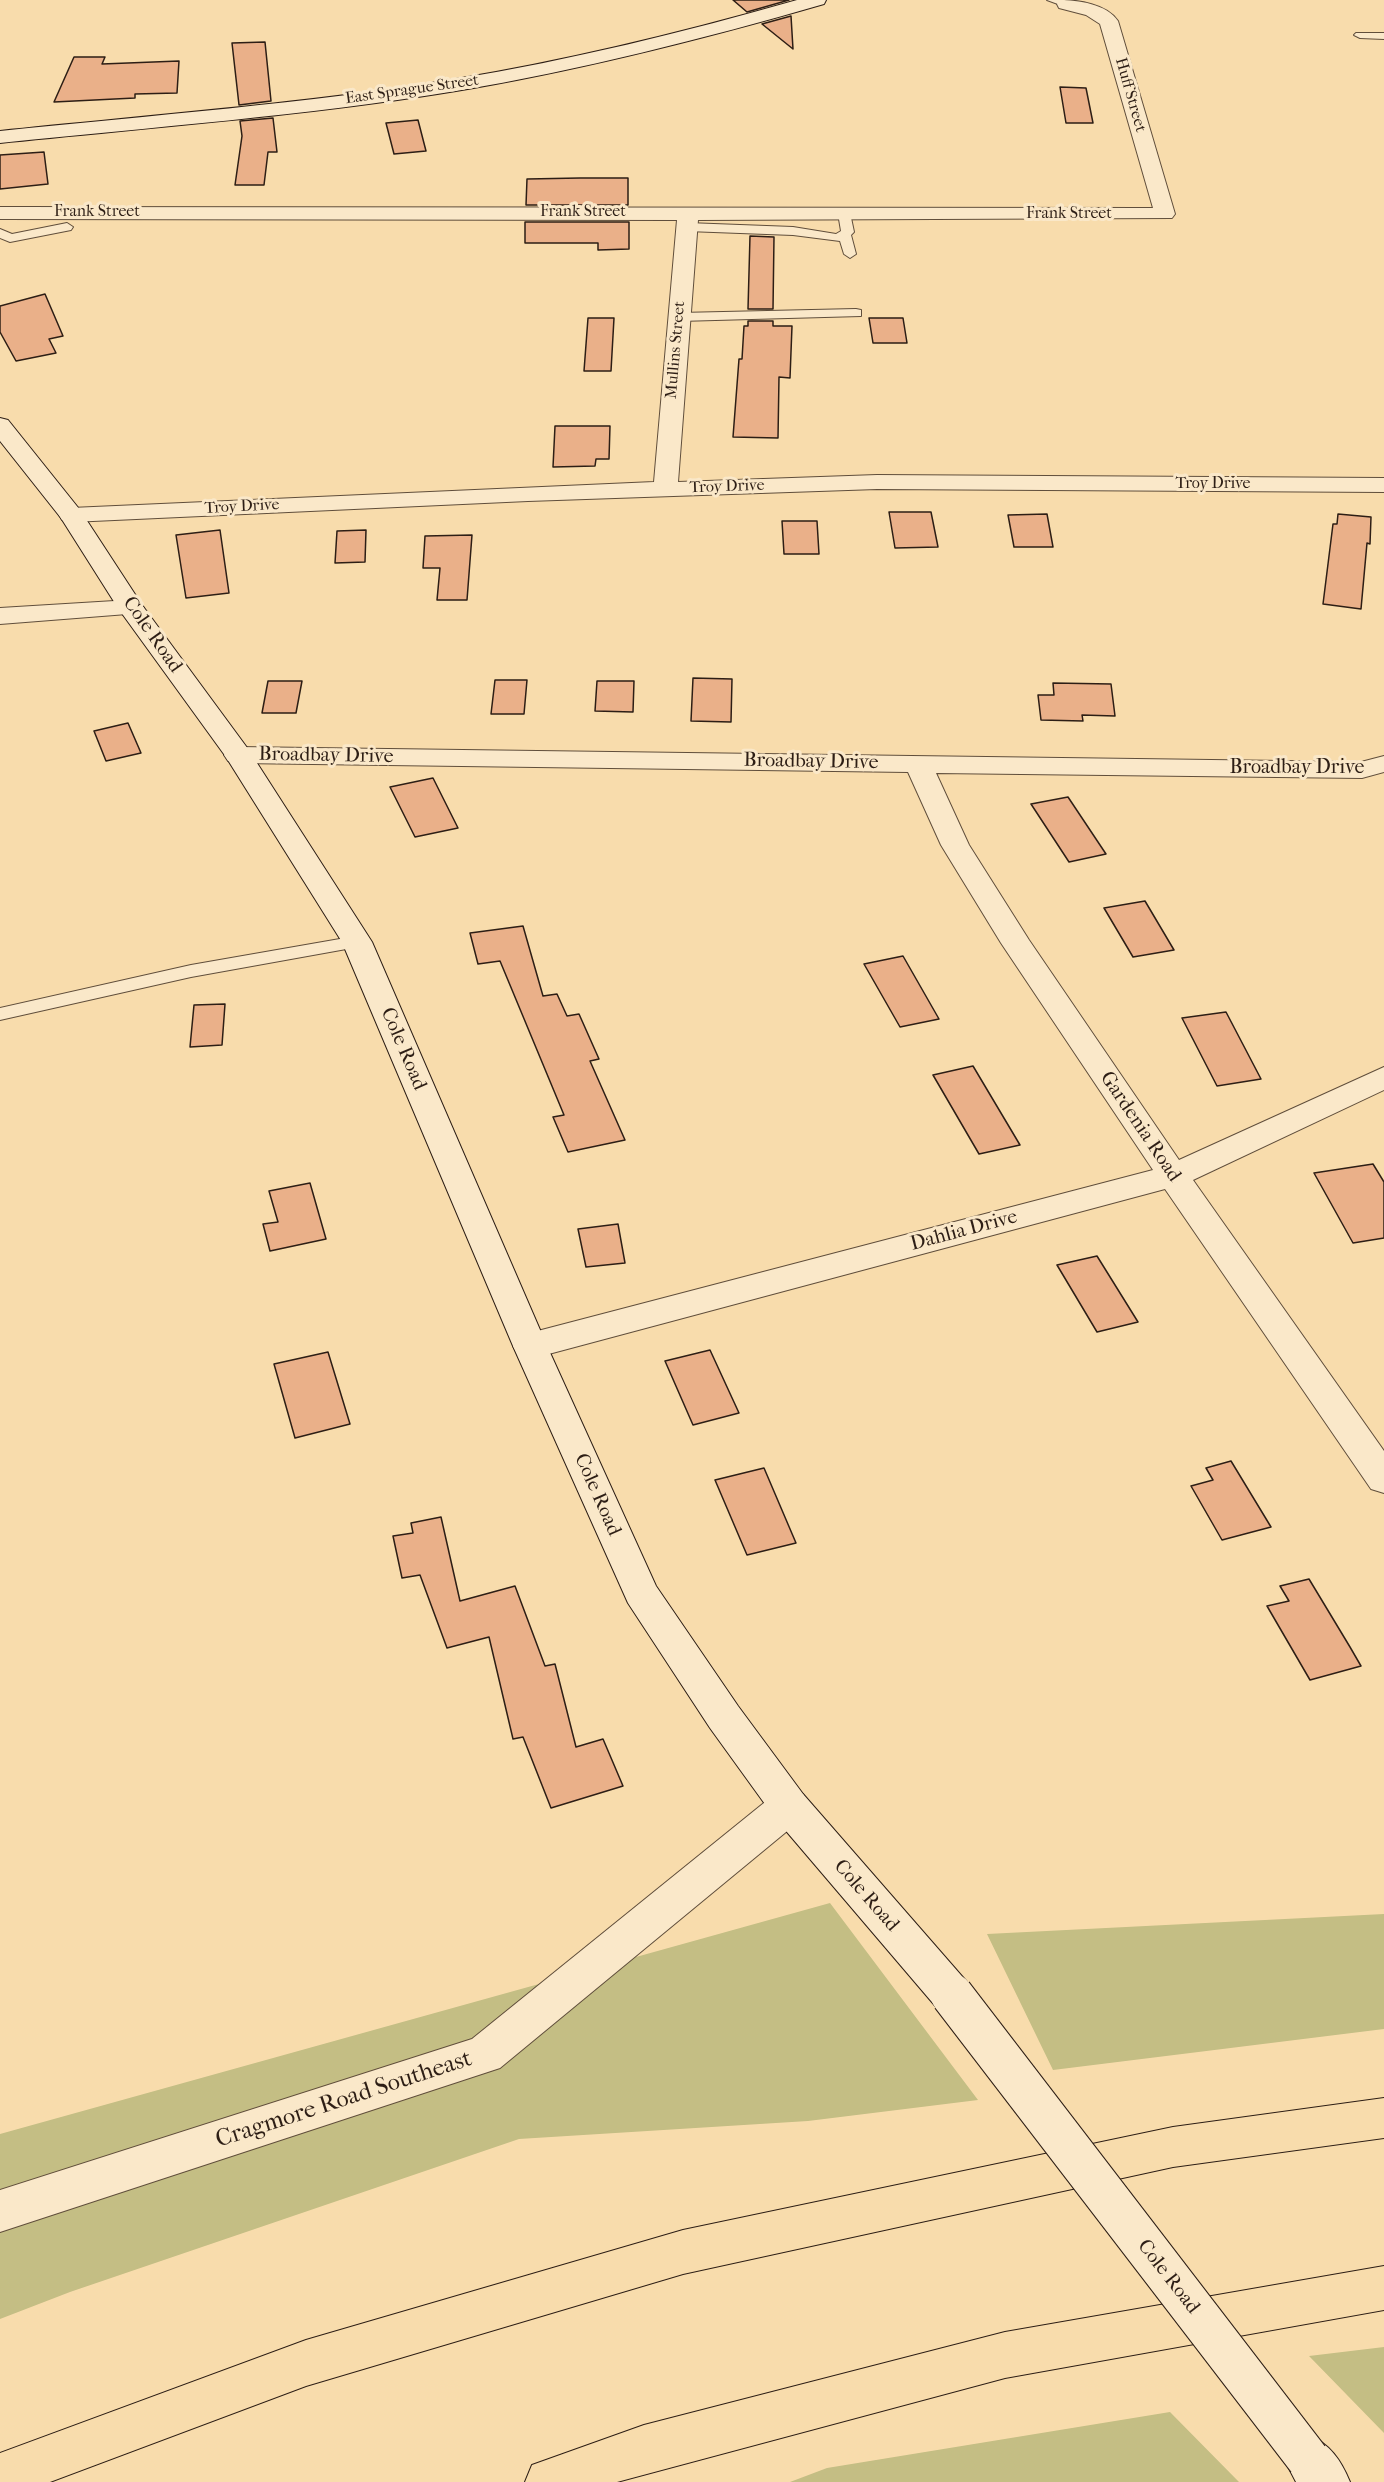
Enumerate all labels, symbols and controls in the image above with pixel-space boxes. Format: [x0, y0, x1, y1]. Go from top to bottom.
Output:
street label: Huff Street [1110, 56, 1150, 134]
street label: East Sprague Street [344, 71, 480, 109]
street label: Frank Street [54, 202, 140, 222]
street label: Frank Street [540, 202, 626, 222]
street label: Frank Street [1026, 204, 1112, 224]
street label: Mullins Street [662, 300, 690, 400]
street label: Troy Drive [1175, 474, 1251, 494]
street label: Troy Drive [689, 476, 765, 498]
street label: Troy Drive [204, 495, 280, 519]
street label: Cole Road [117, 592, 187, 678]
street label: Broadbay Drive [258, 743, 394, 769]
street label: Broadbay Drive [743, 749, 879, 775]
street label: Broadbay Drive [1230, 756, 1364, 780]
street label: Cole Road [375, 1004, 431, 1094]
street label: Gardenia Road [1094, 1067, 1186, 1187]
street label: Dahlia Drive [908, 1205, 1020, 1257]
street label: Cole Road [568, 1450, 626, 1540]
street label: Cole Road [828, 1855, 904, 1937]
street label: Cragmore Road Southeast [212, 2045, 476, 2155]
street label: Cole Road [1132, 2235, 1204, 2319]

